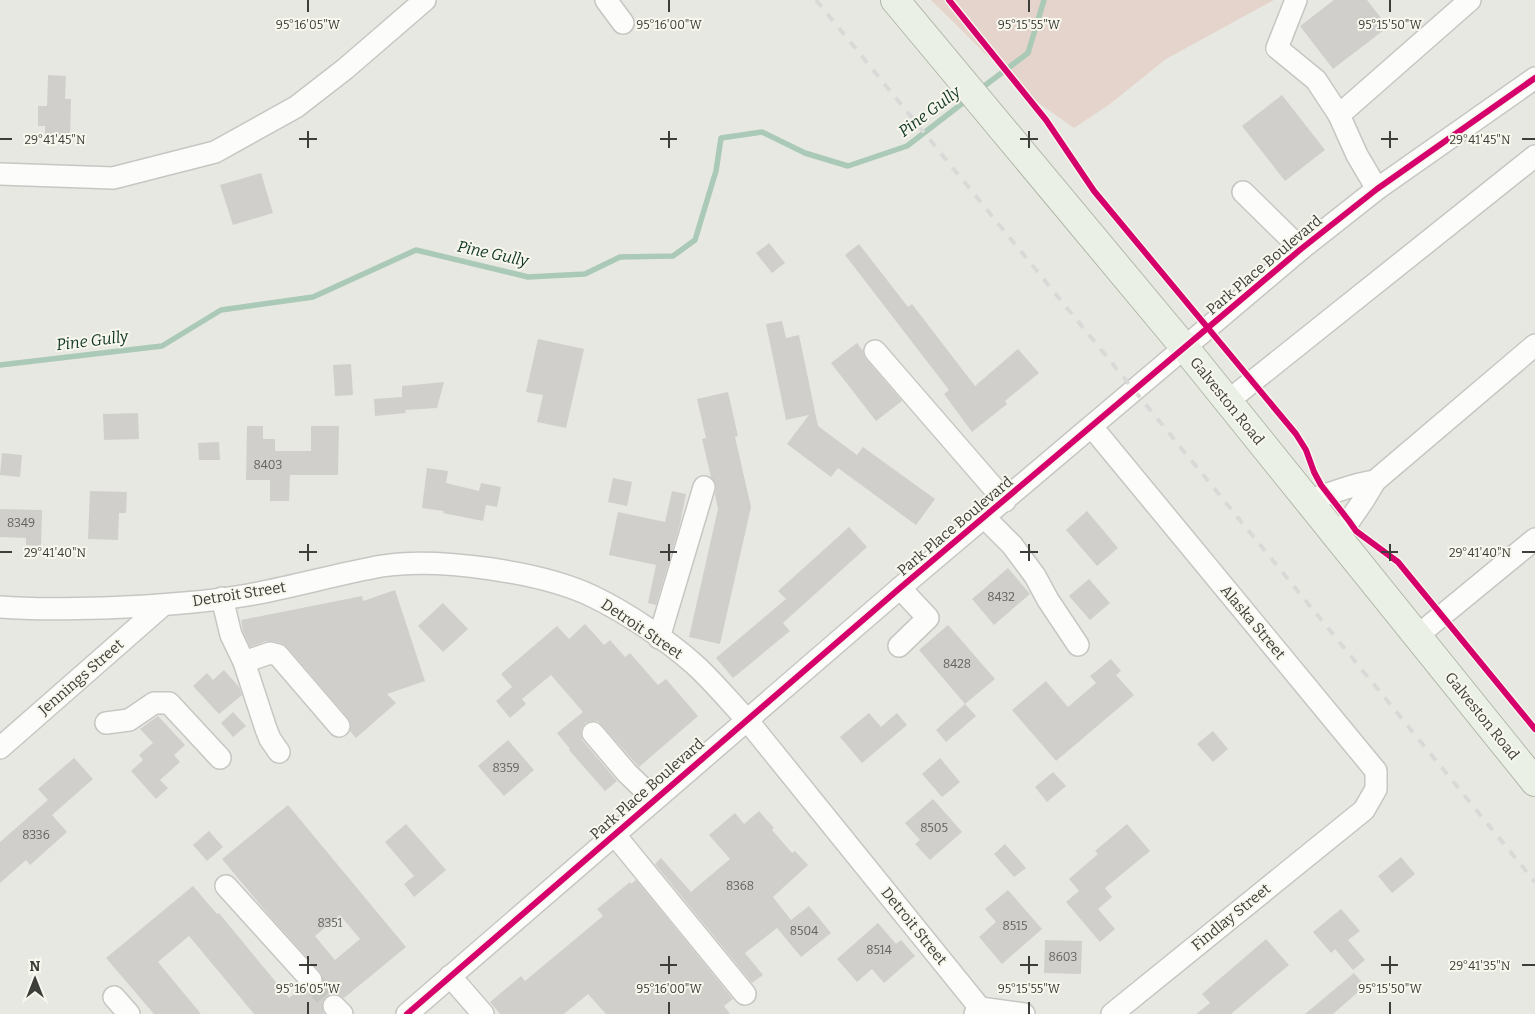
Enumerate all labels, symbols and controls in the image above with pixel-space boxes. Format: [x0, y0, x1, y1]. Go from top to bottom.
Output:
text: 95°16'05"W [276, 18, 341, 32]
text: 95°16'00"W [636, 18, 702, 32]
text: 95°15'55"W [998, 18, 1061, 32]
text: 95°15'50"W [1358, 18, 1423, 32]
water label: Pine Gully [895, 82, 964, 141]
text: 29°41'45"N [25, 133, 86, 147]
text: 29°41'45"N [1450, 133, 1511, 147]
street label: Park Place Boulevard [1203, 211, 1325, 318]
water label: Pine Gully [456, 237, 531, 270]
water label: Pine Gully [55, 327, 130, 354]
street label: Galveston Road [1186, 353, 1268, 449]
house number: 8403 [254, 458, 283, 472]
street label: Park Place Boulevard [894, 472, 1016, 579]
house number: 8349 [7, 516, 35, 530]
text: 29°41'40"N [24, 546, 87, 560]
text: 29°41'40"N [1449, 546, 1512, 560]
street label: Detroit Street [191, 578, 288, 610]
street label: Alaska Street [1217, 581, 1290, 663]
house number: 8432 [987, 590, 1015, 604]
street label: Detroit Street [598, 595, 687, 663]
street label: Jennings Street [34, 635, 128, 719]
house number: 8428 [943, 657, 971, 671]
street label: Galveston Road [1441, 668, 1523, 764]
street label: Park Place Boulevard [586, 735, 708, 843]
house number: 8359 [492, 761, 520, 775]
house number: 8505 [920, 821, 948, 835]
house number: 8336 [22, 828, 50, 842]
house number: 8368 [726, 879, 754, 893]
street label: Findlay Street [1188, 879, 1274, 954]
street label: Detroit Street [877, 884, 951, 969]
house number: 8351 [318, 916, 343, 930]
house number: 8515 [1003, 919, 1027, 933]
house number: 8504 [790, 924, 818, 938]
house number: 8514 [866, 943, 892, 957]
house number: 8603 [1049, 950, 1078, 964]
north arrow [10, 954, 60, 1004]
text: N [30, 958, 41, 975]
text: 29°41'35"N [1450, 959, 1511, 973]
text: 95°16'05"W [276, 982, 341, 996]
text: 95°16'00"W [636, 982, 702, 996]
text: 95°15'55"W [998, 982, 1061, 996]
text: 95°15'50"W [1358, 982, 1423, 996]

